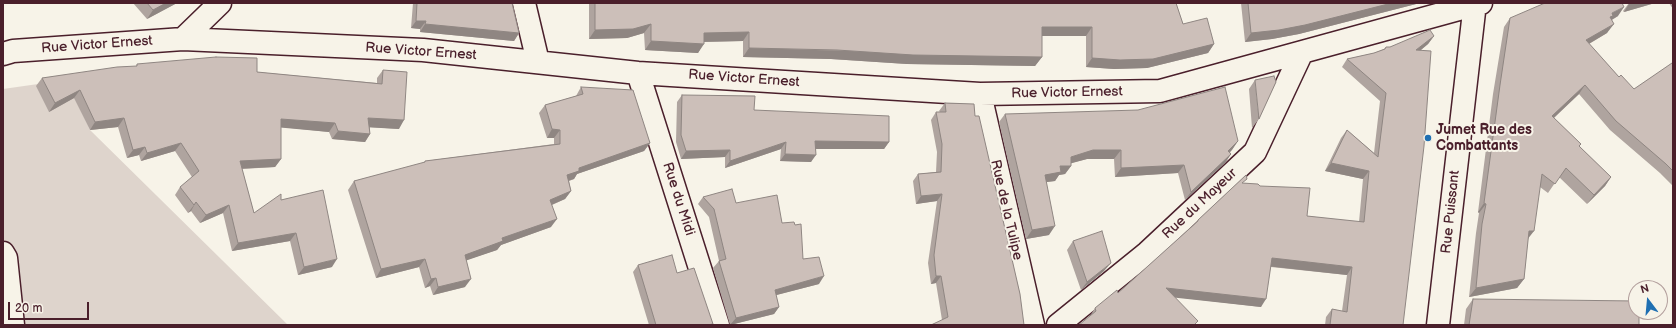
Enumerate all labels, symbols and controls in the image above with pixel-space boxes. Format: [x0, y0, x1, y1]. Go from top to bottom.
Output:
street label: Rue Victor Ernest [41, 33, 153, 57]
street label: Rue Victor Ernest [365, 40, 477, 64]
street label: Rue Victor Ernest [688, 67, 800, 91]
street label: Rue Victor Ernest [1011, 84, 1123, 102]
place label: Jumet Rue des Combattants [1436, 122, 1532, 154]
marker: Jumet Rue des Combattants [1423, 133, 1433, 143]
street label: Rue de la Tulipe [986, 158, 1026, 262]
street label: Rue du Midi [658, 160, 698, 238]
street label: Rue du Mayeur [1159, 165, 1241, 243]
street label: Rue Puissant [1438, 170, 1464, 254]
north arrow [1628, 280, 1668, 320]
text: N [1639, 282, 1651, 296]
scale bar [10, 294, 91, 320]
text: 20 m [15, 301, 42, 316]

